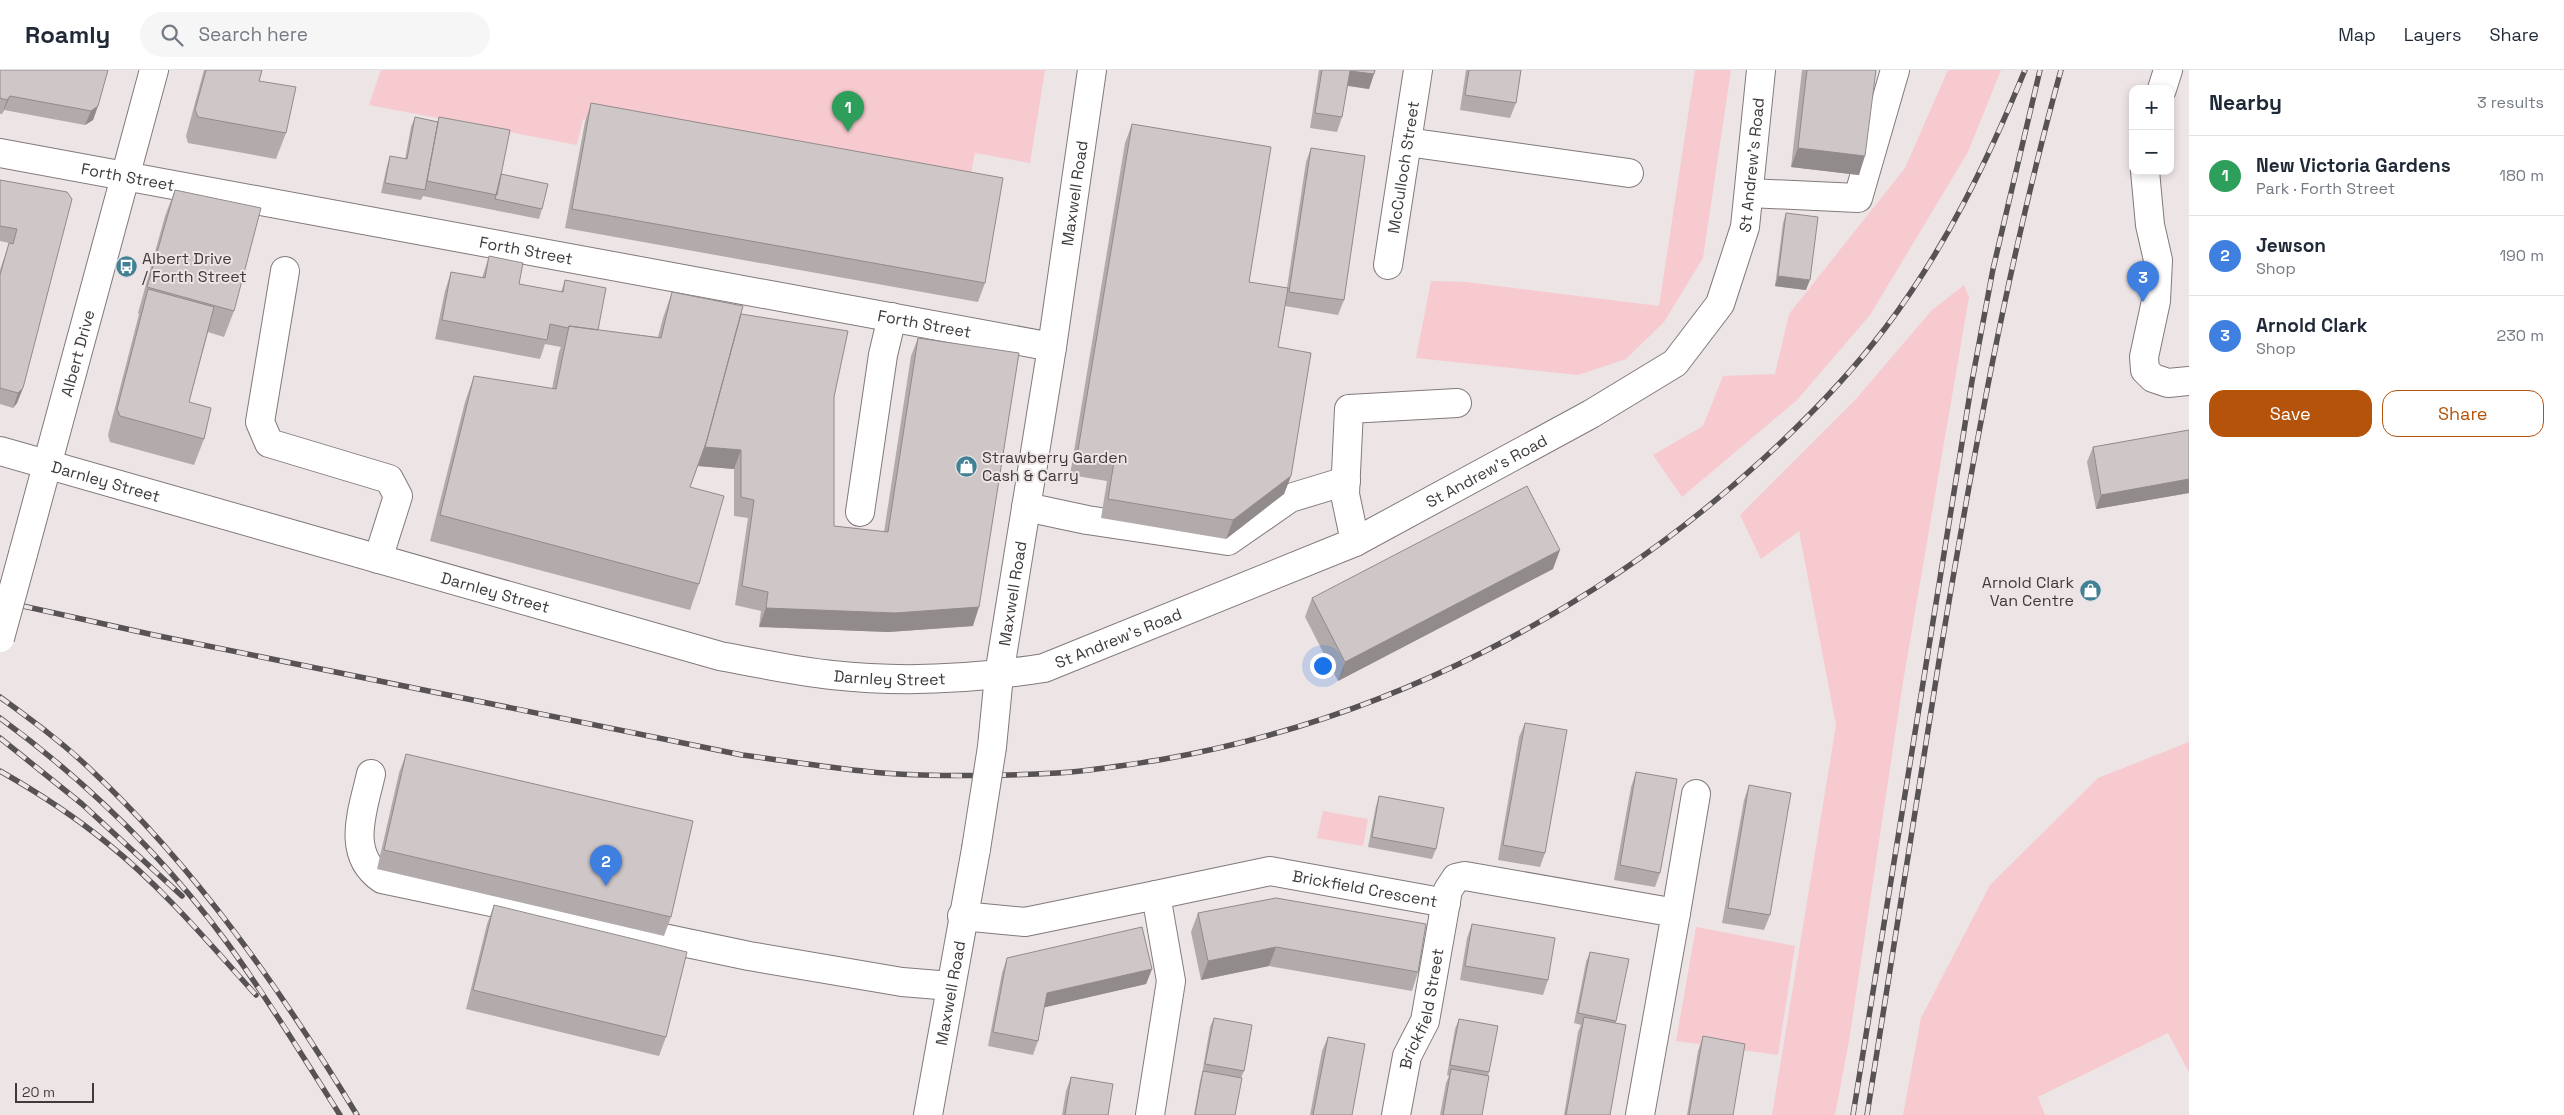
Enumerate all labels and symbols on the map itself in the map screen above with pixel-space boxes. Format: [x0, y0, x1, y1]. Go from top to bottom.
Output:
pin: 1 [832, 91, 864, 132]
street label: St Andrew's Road [1734, 97, 1769, 235]
street label: McCulloch Street [1383, 100, 1424, 235]
street label: Maxwell Road [1057, 139, 1093, 247]
street label: Forth Street [79, 158, 176, 196]
street label: Forth Street [478, 232, 575, 269]
place label: Albert Drive / Forth Street [142, 248, 247, 287]
bus stop icon: Albert Drive / Forth Street [114, 255, 138, 279]
pin: 3 [2127, 261, 2159, 302]
street label: Forth Street [876, 305, 973, 343]
street label: Albert Drive [56, 307, 100, 399]
street label: St Andrew's Road [1422, 430, 1551, 513]
place label: Strawberry Garden Cash & Carry [982, 447, 1128, 486]
shop icon: Strawberry Garden Cash & Carry [954, 454, 978, 478]
street label: Darnley Street [49, 456, 162, 507]
street label: Maxwell Road [994, 539, 1031, 647]
street label: Darnley Street [438, 567, 552, 618]
place label: Arnold Clark Van Centre [1982, 572, 2074, 611]
shop icon: Arnold Clark Van Centre [2078, 579, 2102, 603]
street label: St Andrew's Road [1052, 603, 1185, 674]
your location [1310, 653, 1336, 679]
street label: Darnley Street [833, 665, 946, 690]
pin: 2 [590, 845, 622, 886]
street label: Brickfield Crescent [1291, 865, 1439, 912]
street label: Maxwell Road [931, 939, 970, 1047]
street label: Brickfield Street [1395, 947, 1449, 1071]
scale bar [15, 1080, 94, 1103]

